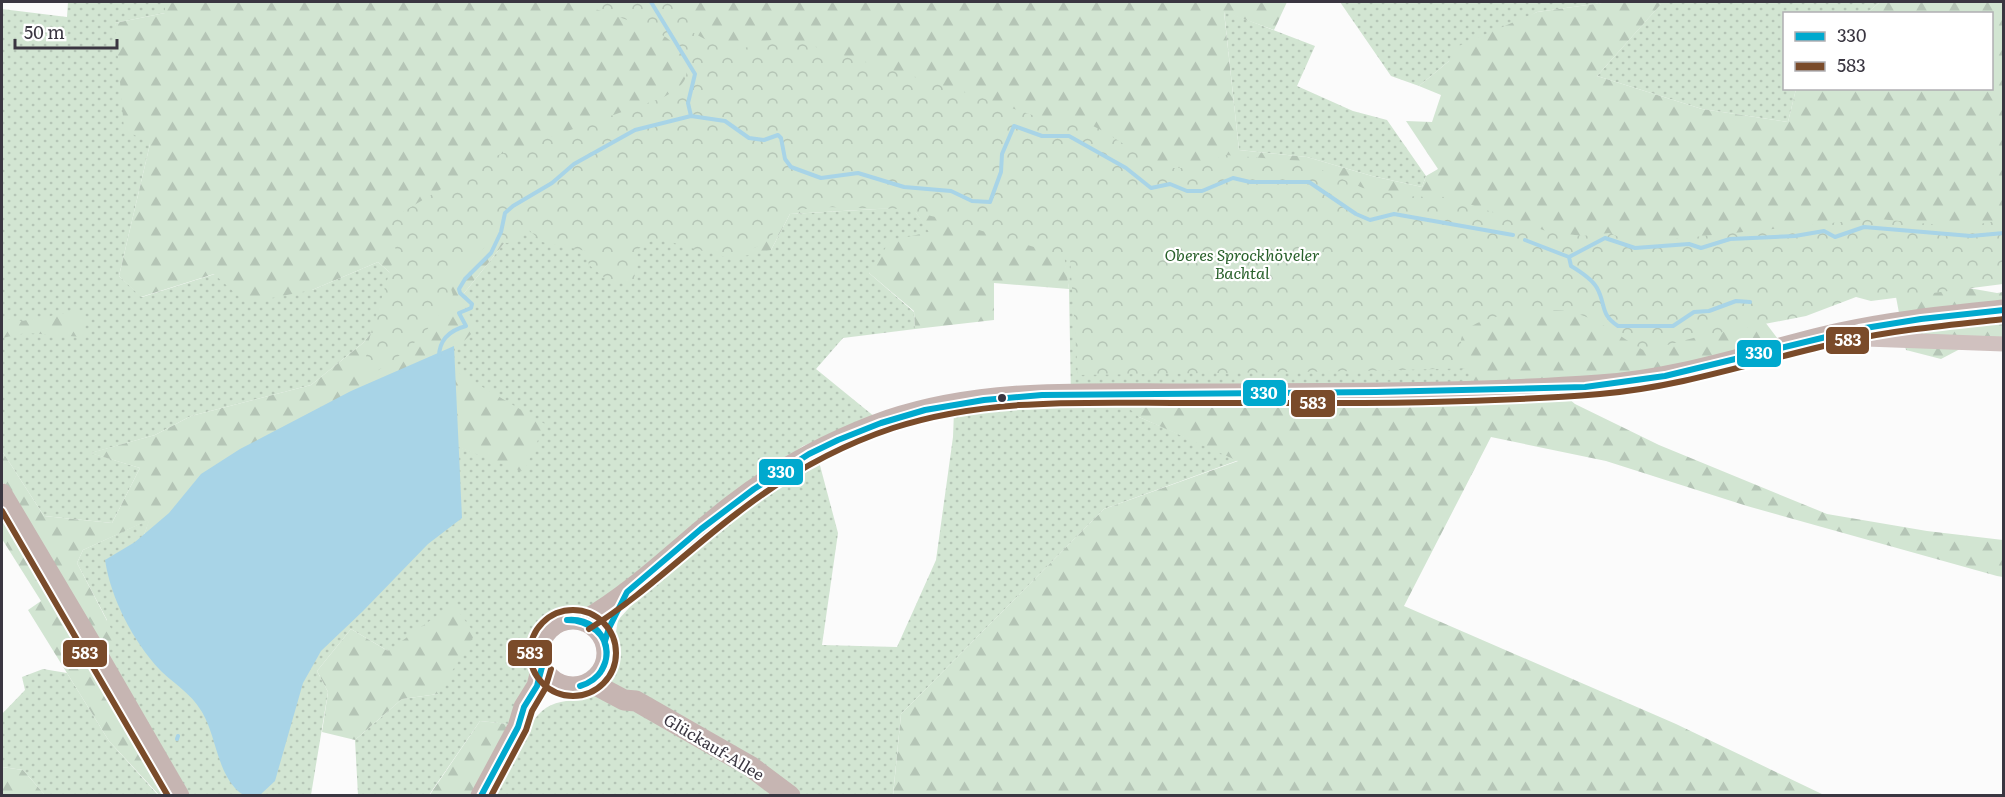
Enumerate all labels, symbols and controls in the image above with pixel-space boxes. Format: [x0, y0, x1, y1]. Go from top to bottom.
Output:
scale bar [15, 12, 117, 50]
legend [1783, 12, 1993, 90]
text: 50 m [24, 18, 65, 45]
text: 330 [1837, 21, 1866, 48]
text: 583 [1837, 51, 1866, 78]
park label: Oberes Sprockhöveler Bachtal [1164, 242, 1320, 284]
line badge: 583 [1825, 326, 1870, 355]
text: 583 [1835, 327, 1862, 351]
line badge: 330 [1736, 339, 1782, 368]
text: 330 [1745, 340, 1773, 364]
line badge: 330 [1242, 379, 1287, 407]
text: 330 [1250, 380, 1278, 404]
line badge: 583 [1290, 389, 1336, 418]
text: 583 [1300, 390, 1327, 414]
unlabelled marker [996, 392, 1008, 404]
line badge: 330 [758, 458, 804, 486]
text: 330 [767, 459, 795, 483]
line badge: 583 [62, 639, 108, 668]
line badge: 583 [507, 639, 553, 667]
text: 583 [72, 640, 99, 664]
text: 583 [517, 640, 544, 664]
street label: Glückauf-Allee [660, 707, 769, 786]

